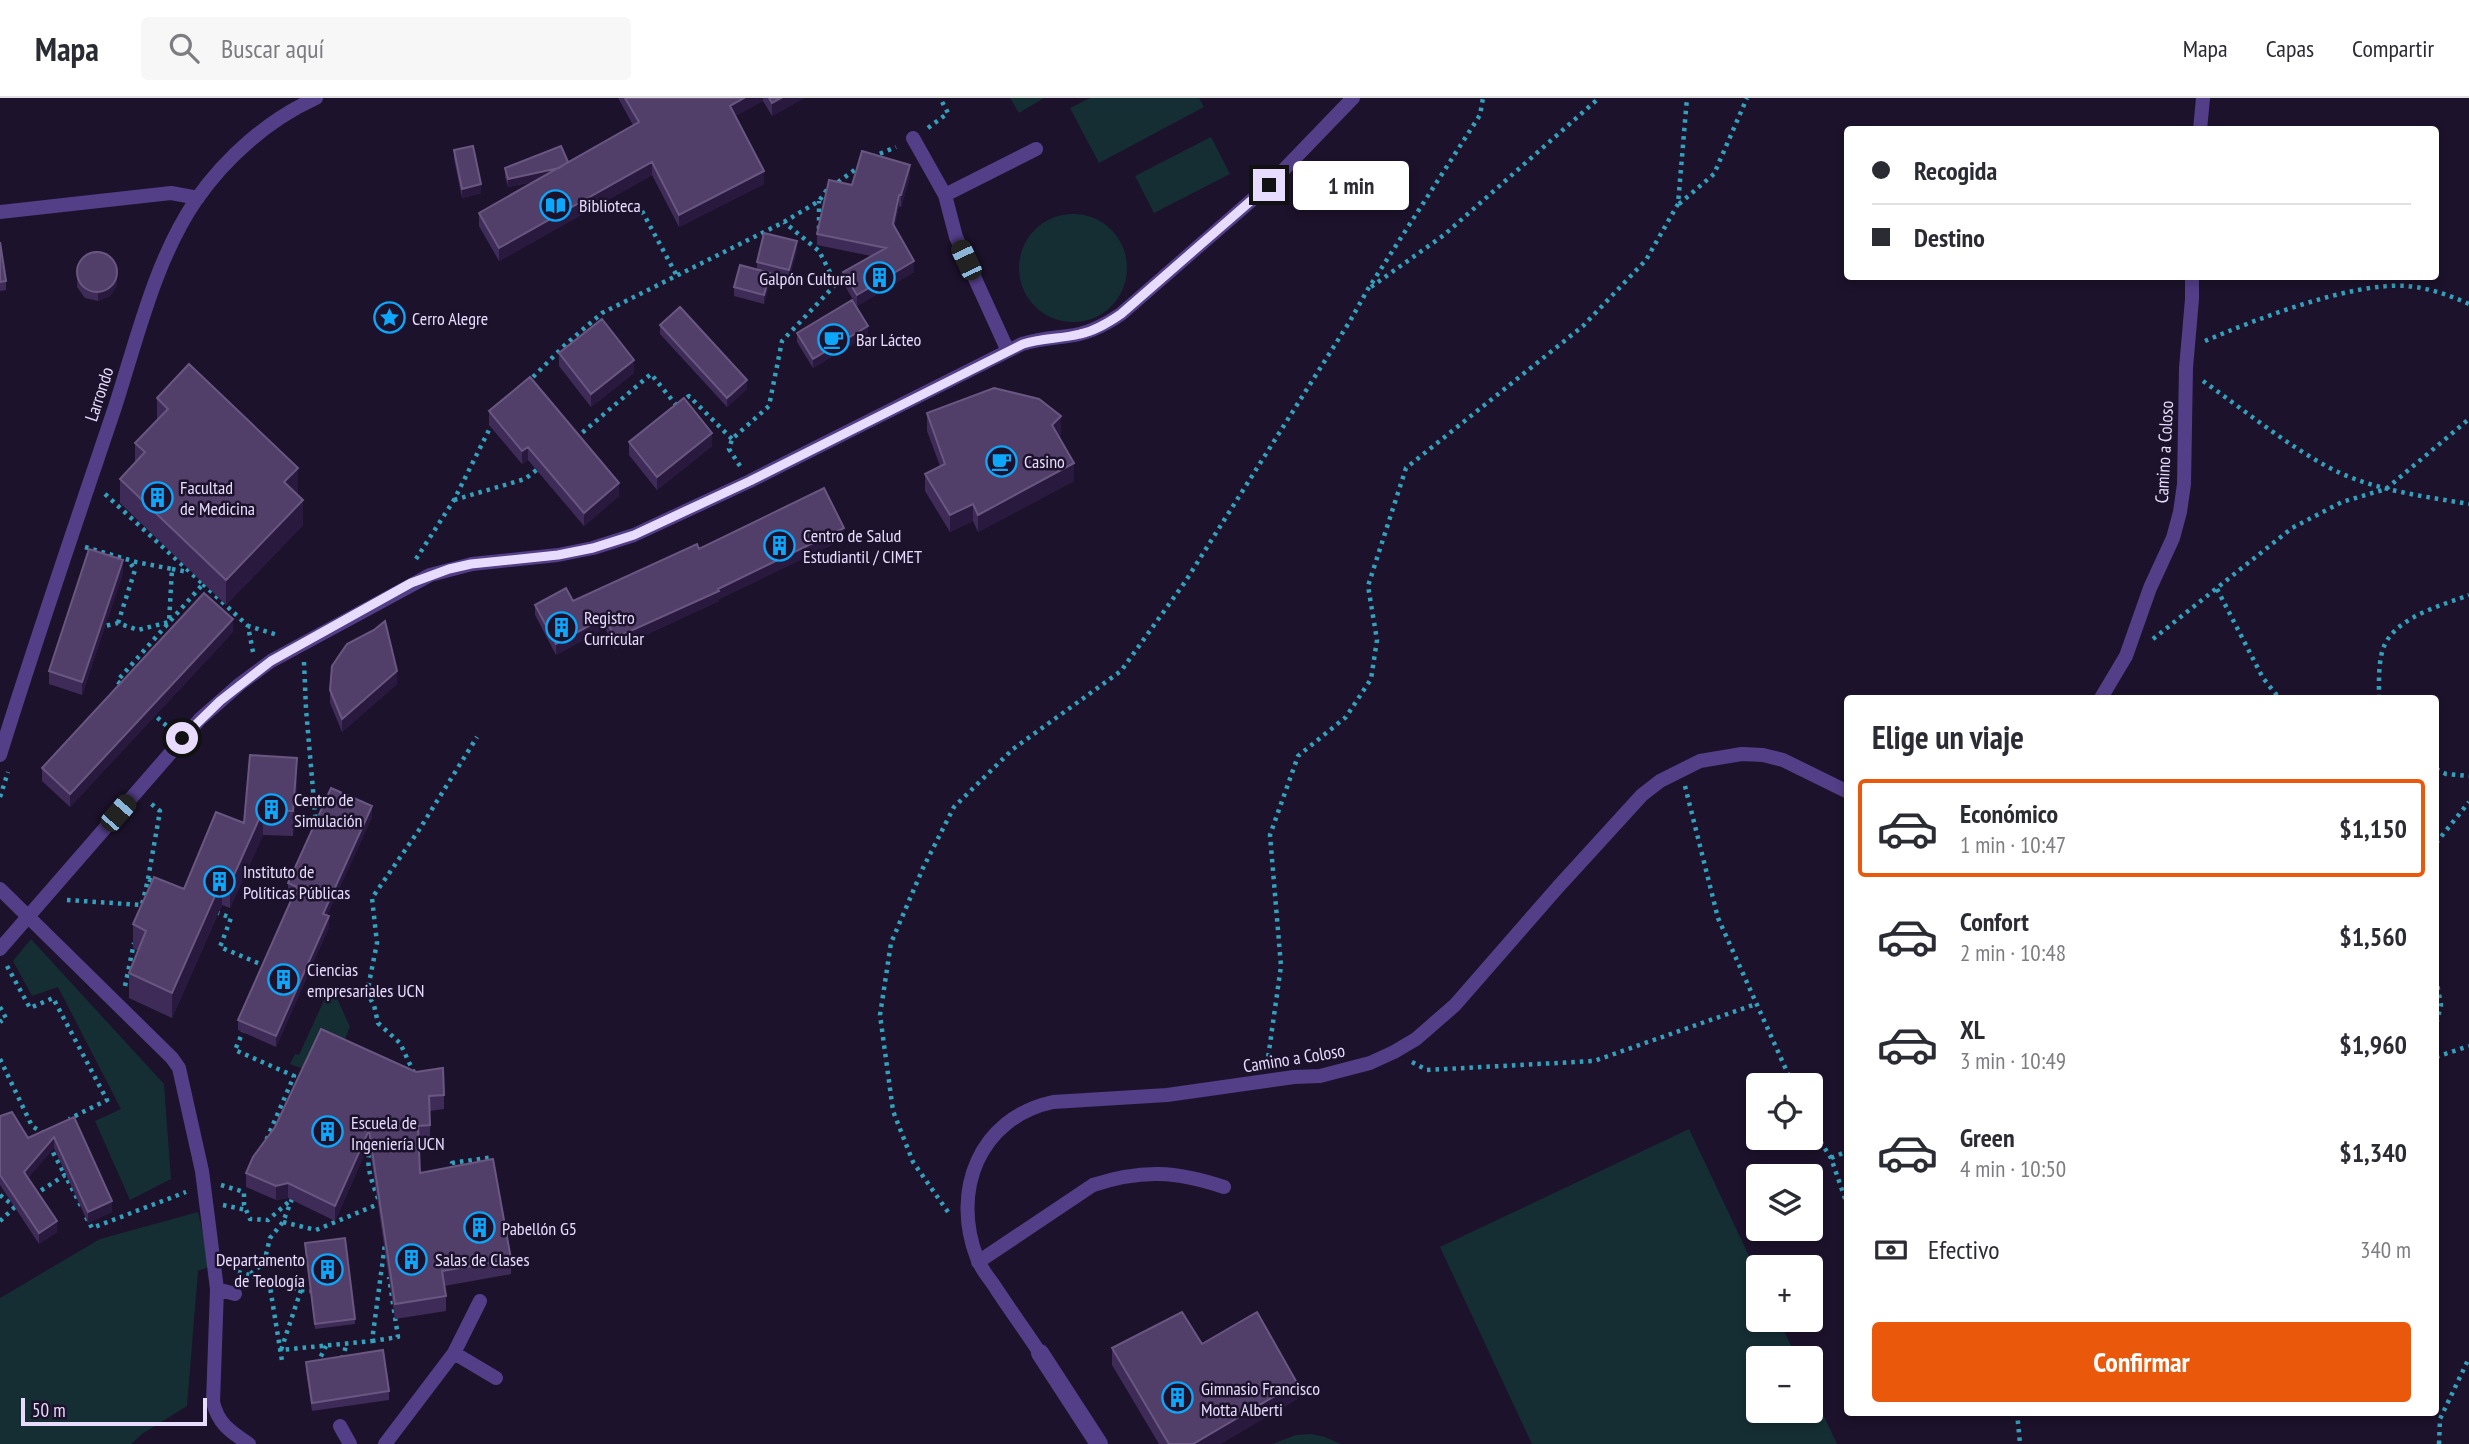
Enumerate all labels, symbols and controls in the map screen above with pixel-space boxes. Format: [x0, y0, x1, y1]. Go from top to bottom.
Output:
search box [141, 17, 631, 80]
text: Mapa [35, 27, 99, 70]
icon: search [165, 29, 203, 67]
text: Buscar aquí [221, 32, 324, 65]
text: Mapa [2183, 33, 2228, 64]
text: Capas [2266, 33, 2314, 64]
text: Compartir [2352, 33, 2434, 64]
text: Recogida [1914, 154, 1997, 187]
callout: 1 min [1294, 160, 1409, 210]
route end [1253, 169, 1285, 201]
text: 1 min [1328, 171, 1374, 200]
library icon: Biblioteca [539, 188, 573, 222]
place label: Biblioteca [579, 194, 641, 217]
text: Destino [1914, 221, 1985, 254]
car [948, 237, 985, 283]
building icon: Galpón Cultural [862, 261, 896, 295]
place label: Galpón Cultural [759, 267, 857, 290]
place icon: Cerro Alegre [372, 301, 406, 335]
place label: Cerro Alegre [412, 307, 488, 330]
cafe icon: Bar Lácteo [816, 322, 850, 356]
place label: Bar Lácteo [856, 328, 922, 351]
street label: Larrondo [79, 364, 119, 424]
street label: Camino a Coloso [2150, 400, 2178, 504]
cafe icon: Casino [984, 444, 1018, 478]
place label: Casino [1024, 450, 1065, 473]
place label: Facultad de Medicina [180, 476, 255, 520]
building icon: Facultad de Medicina [140, 480, 174, 514]
place label: Centro de Salud Estudiantil / CIMET [803, 524, 922, 568]
building icon: Centro de Salud Estudiantil / CIMET [763, 528, 797, 562]
place label: Registro Curricular [584, 606, 644, 650]
building icon: Registro Curricular [544, 610, 578, 644]
text: Elige un viaje [1872, 716, 2024, 758]
route start [166, 722, 198, 754]
place label: Centro de Simulación [294, 788, 363, 832]
car [97, 790, 140, 836]
building icon: Centro de Simulación [254, 792, 288, 826]
icon: car [1876, 797, 1939, 860]
text: Económico [1960, 797, 2058, 830]
text: $1,150 [2339, 812, 2407, 845]
text: 1 min · 10:47 [1960, 830, 2066, 859]
place label: Instituto de Políticas Públicas [243, 860, 350, 904]
building icon: Instituto de Políticas Públicas [203, 864, 237, 898]
icon: car [1876, 905, 1939, 968]
text: Confort [1960, 905, 2029, 938]
text: $1,560 [2339, 920, 2407, 953]
text: 2 min · 10:48 [1960, 938, 2066, 967]
place label: Ciencias empresariales UCN [307, 958, 425, 1002]
building icon: Ciencias empresariales UCN [267, 962, 301, 996]
icon: car [1876, 1013, 1939, 1076]
text: XL [1960, 1013, 1985, 1046]
text: $1,960 [2339, 1028, 2407, 1061]
street label: Camino a Coloso [1241, 1039, 1347, 1077]
text: 3 min · 10:49 [1960, 1046, 2066, 1075]
map controls [1746, 1073, 1823, 1423]
button: locate [1746, 1073, 1823, 1150]
place label: Escuela de Ingeniería UCN [351, 1111, 445, 1155]
building icon: Escuela de Ingeniería UCN [311, 1115, 345, 1149]
icon: car [1876, 1121, 1939, 1184]
text: Green [1960, 1121, 2015, 1154]
text: $1,340 [2339, 1136, 2407, 1169]
text: 4 min · 10:50 [1960, 1154, 2066, 1183]
button: layers [1746, 1164, 1823, 1241]
building icon: Pabellón G5 [462, 1211, 496, 1245]
place label: Pabellón G5 [502, 1217, 577, 1240]
icon: cash [1872, 1231, 1910, 1269]
text: Efectivo [1928, 1233, 2000, 1266]
text: 340 m [2360, 1235, 2411, 1264]
building icon: Salas de Clases [395, 1242, 429, 1276]
place label: Departamento de Teología [216, 1248, 305, 1292]
place label: Salas de Clases [435, 1248, 529, 1271]
building icon: Departamento de Teología [311, 1252, 345, 1286]
button: + [1746, 1255, 1823, 1332]
button: Confirmar [1872, 1322, 2411, 1402]
button: − [1746, 1346, 1823, 1423]
place label: Gimnasio Francisco Motta Alberti [1201, 1377, 1320, 1421]
building icon: Gimnasio Francisco Motta Alberti [1161, 1381, 1195, 1415]
scale bar [21, 1395, 206, 1427]
text: 50 m [32, 1398, 66, 1422]

